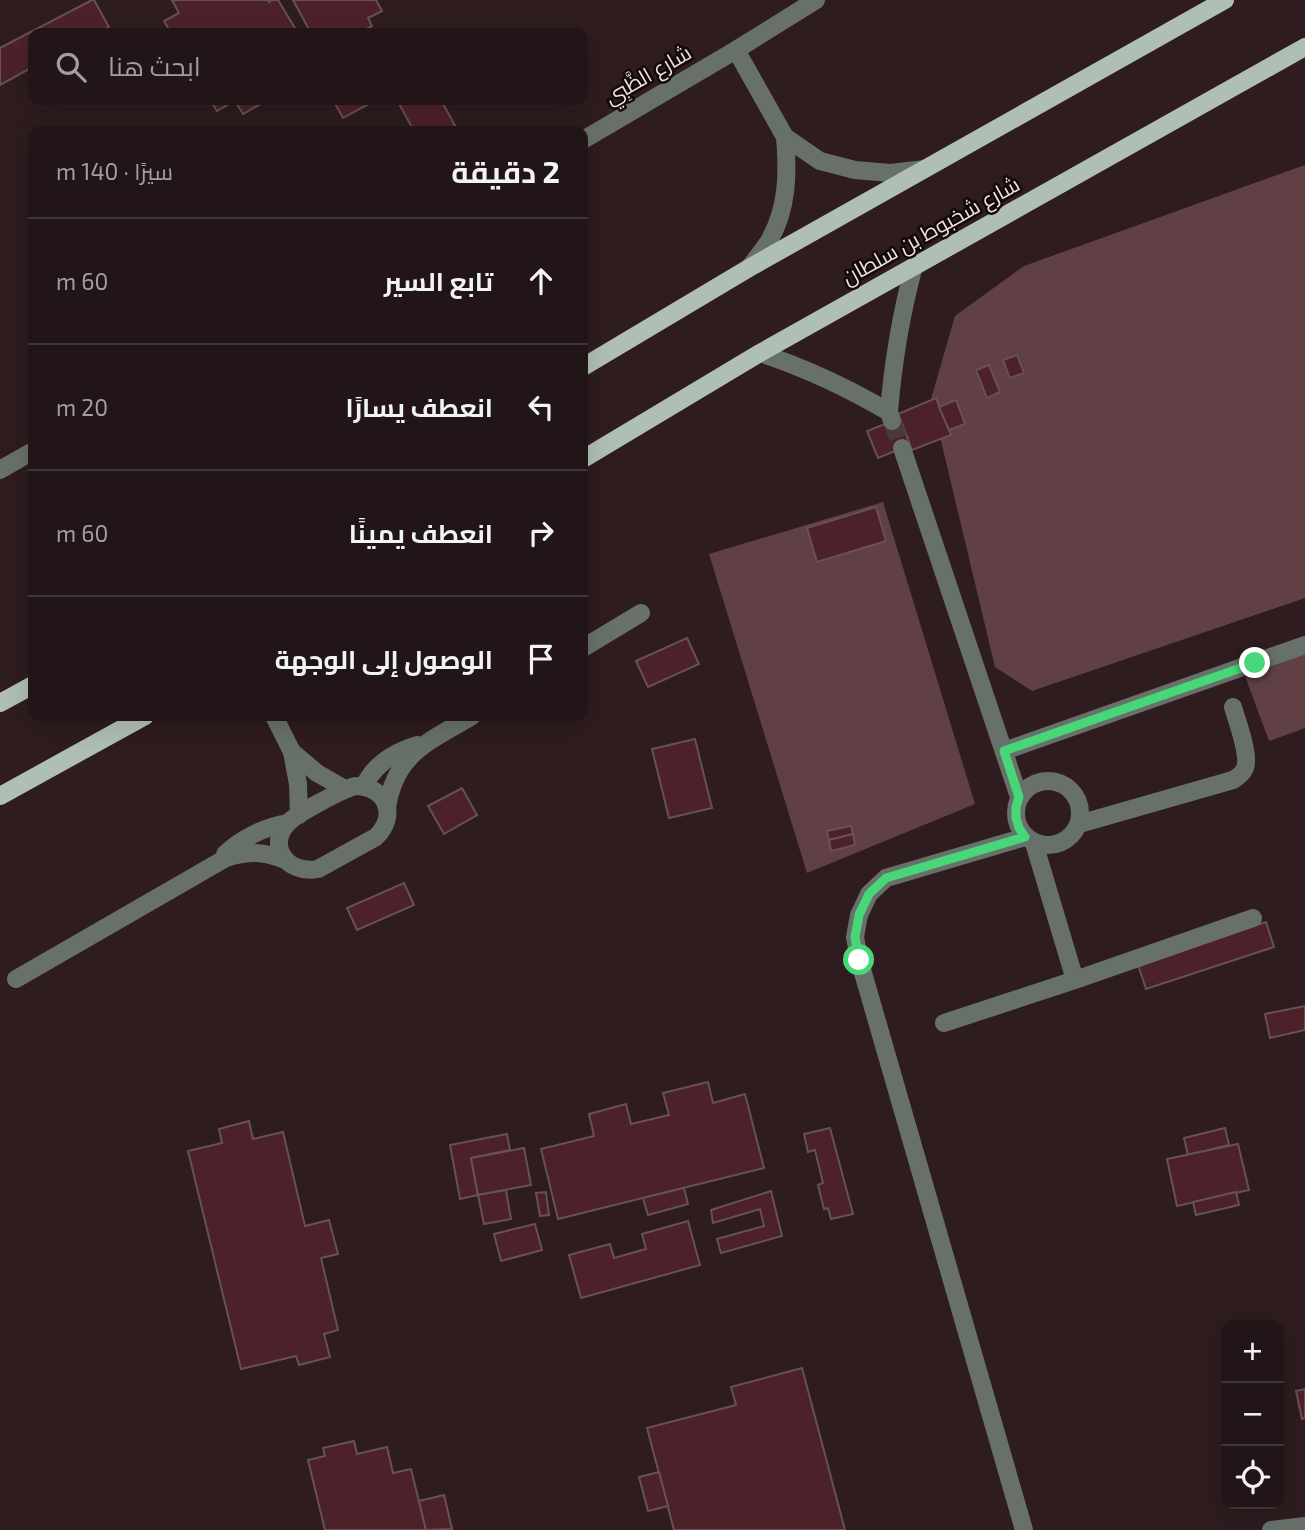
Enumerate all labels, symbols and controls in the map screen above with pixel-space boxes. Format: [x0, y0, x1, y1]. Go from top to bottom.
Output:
search box [28, 28, 588, 105]
street label: شارع الظَّبِي [599, 39, 698, 113]
icon: search [52, 48, 90, 86]
text: ابحث هنا [108, 50, 201, 81]
text: 2 دقيقة [451, 153, 560, 189]
text: سيرًا · 140 m [56, 157, 173, 185]
street label: شارع شخبوط بن سلطان [837, 170, 1025, 292]
icon: ahead [522, 262, 560, 300]
text: تابع السير [384, 265, 493, 296]
text: 60 m [56, 267, 108, 295]
icon: left [522, 388, 560, 426]
text: انعطف يسارًا [346, 391, 493, 422]
text: 20 m [56, 393, 108, 421]
icon: right [522, 514, 560, 552]
text: انعطف يمينًا [349, 517, 493, 548]
text: 60 m [56, 519, 108, 547]
icon: arrive [522, 640, 560, 678]
text: الوصول إلى الوجهة [275, 643, 493, 674]
route end [1239, 647, 1270, 678]
route start [843, 944, 874, 975]
map controls [1221, 1320, 1284, 1509]
button: + [1221, 1320, 1284, 1383]
button: − [1221, 1383, 1284, 1446]
button: locate [1221, 1446, 1284, 1509]

